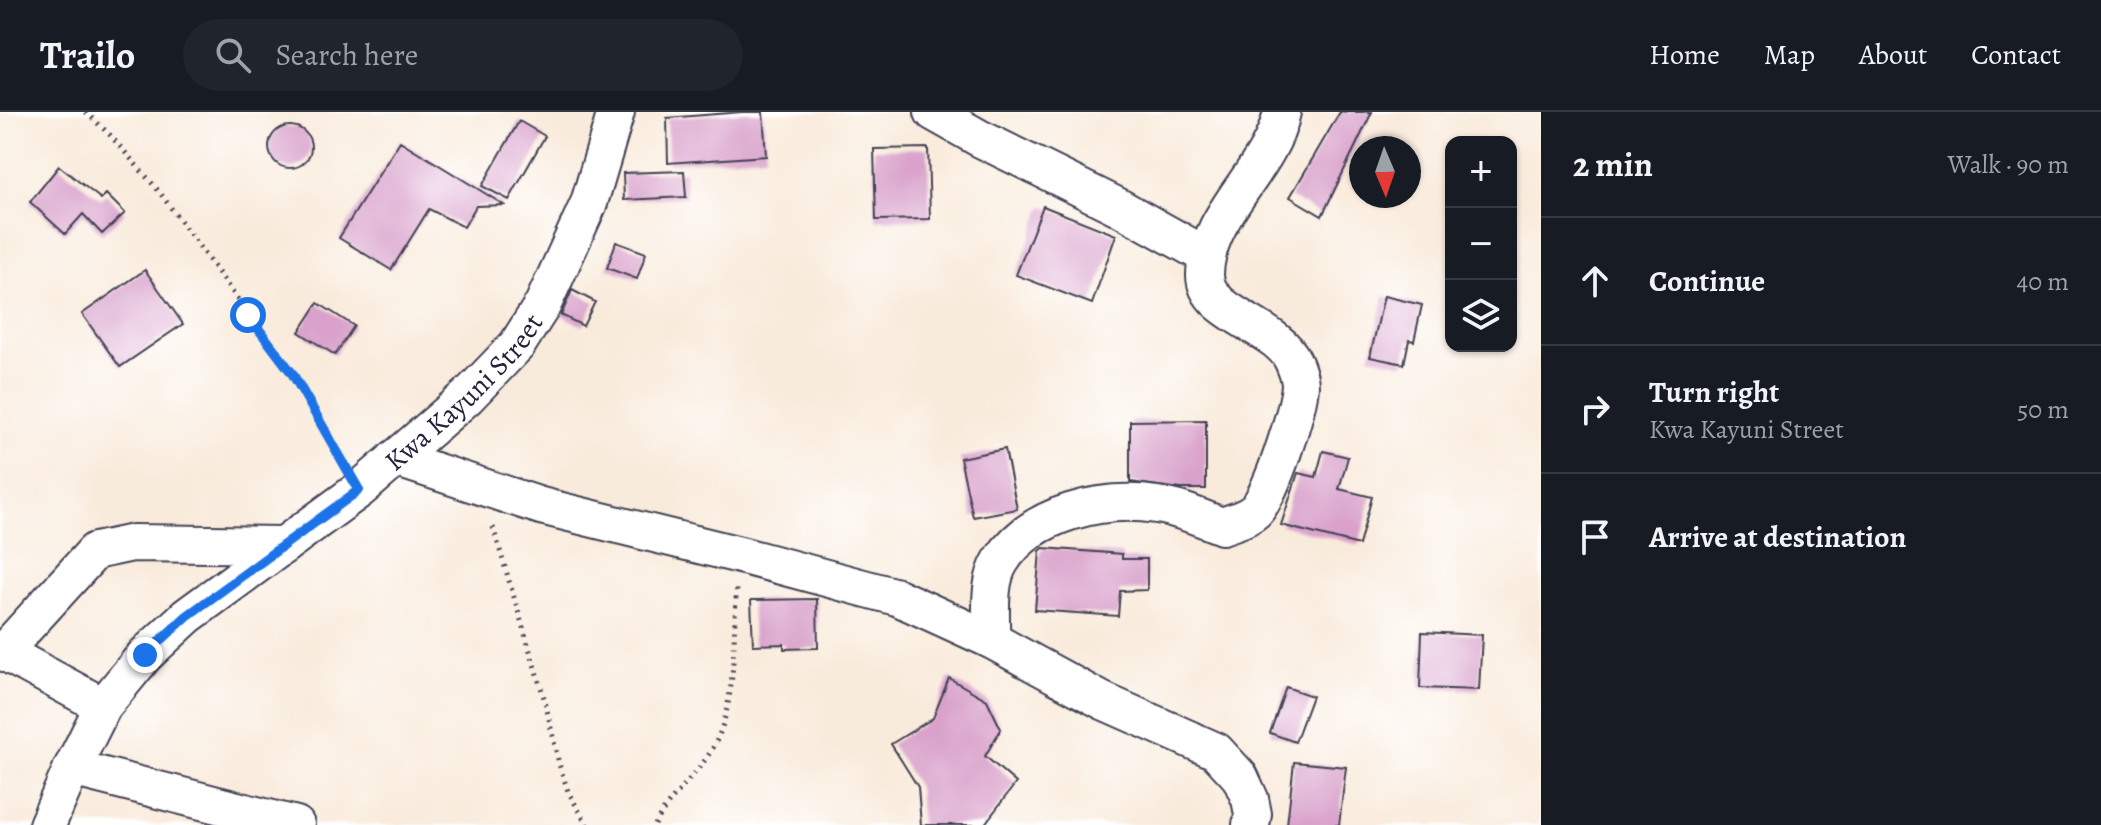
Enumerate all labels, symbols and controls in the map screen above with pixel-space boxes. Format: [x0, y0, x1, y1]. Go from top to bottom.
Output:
search box [183, 19, 743, 91]
text: Trailo [40, 29, 135, 81]
icon: search [211, 33, 255, 77]
text: Search here [275, 35, 418, 75]
text: Home [1649, 36, 1720, 74]
text: Map [1764, 36, 1815, 74]
text: About [1859, 36, 1927, 74]
text: Contact [1971, 36, 2061, 74]
north arrow [1349, 136, 1421, 208]
map controls [1445, 136, 1517, 352]
button: + [1445, 136, 1517, 208]
text: 2 min [1573, 141, 1653, 188]
text: Walk · 90 m [1948, 147, 2069, 182]
button: − [1445, 208, 1517, 280]
icon: ahead [1573, 259, 1617, 303]
text: Continue [1649, 261, 1765, 301]
text: 40 m [2017, 264, 2069, 299]
button: layers [1445, 280, 1517, 352]
route start [230, 297, 266, 333]
street label: Kwa Kayuni Street [377, 307, 552, 480]
text: Turn right [1649, 372, 1779, 412]
icon: right [1573, 387, 1617, 431]
text: 50 m [2017, 392, 2069, 427]
text: Kwa Kayuni Street [1649, 412, 1844, 447]
icon: arrive [1573, 515, 1617, 559]
text: Arrive at destination [1649, 517, 1906, 557]
route end [127, 637, 163, 673]

